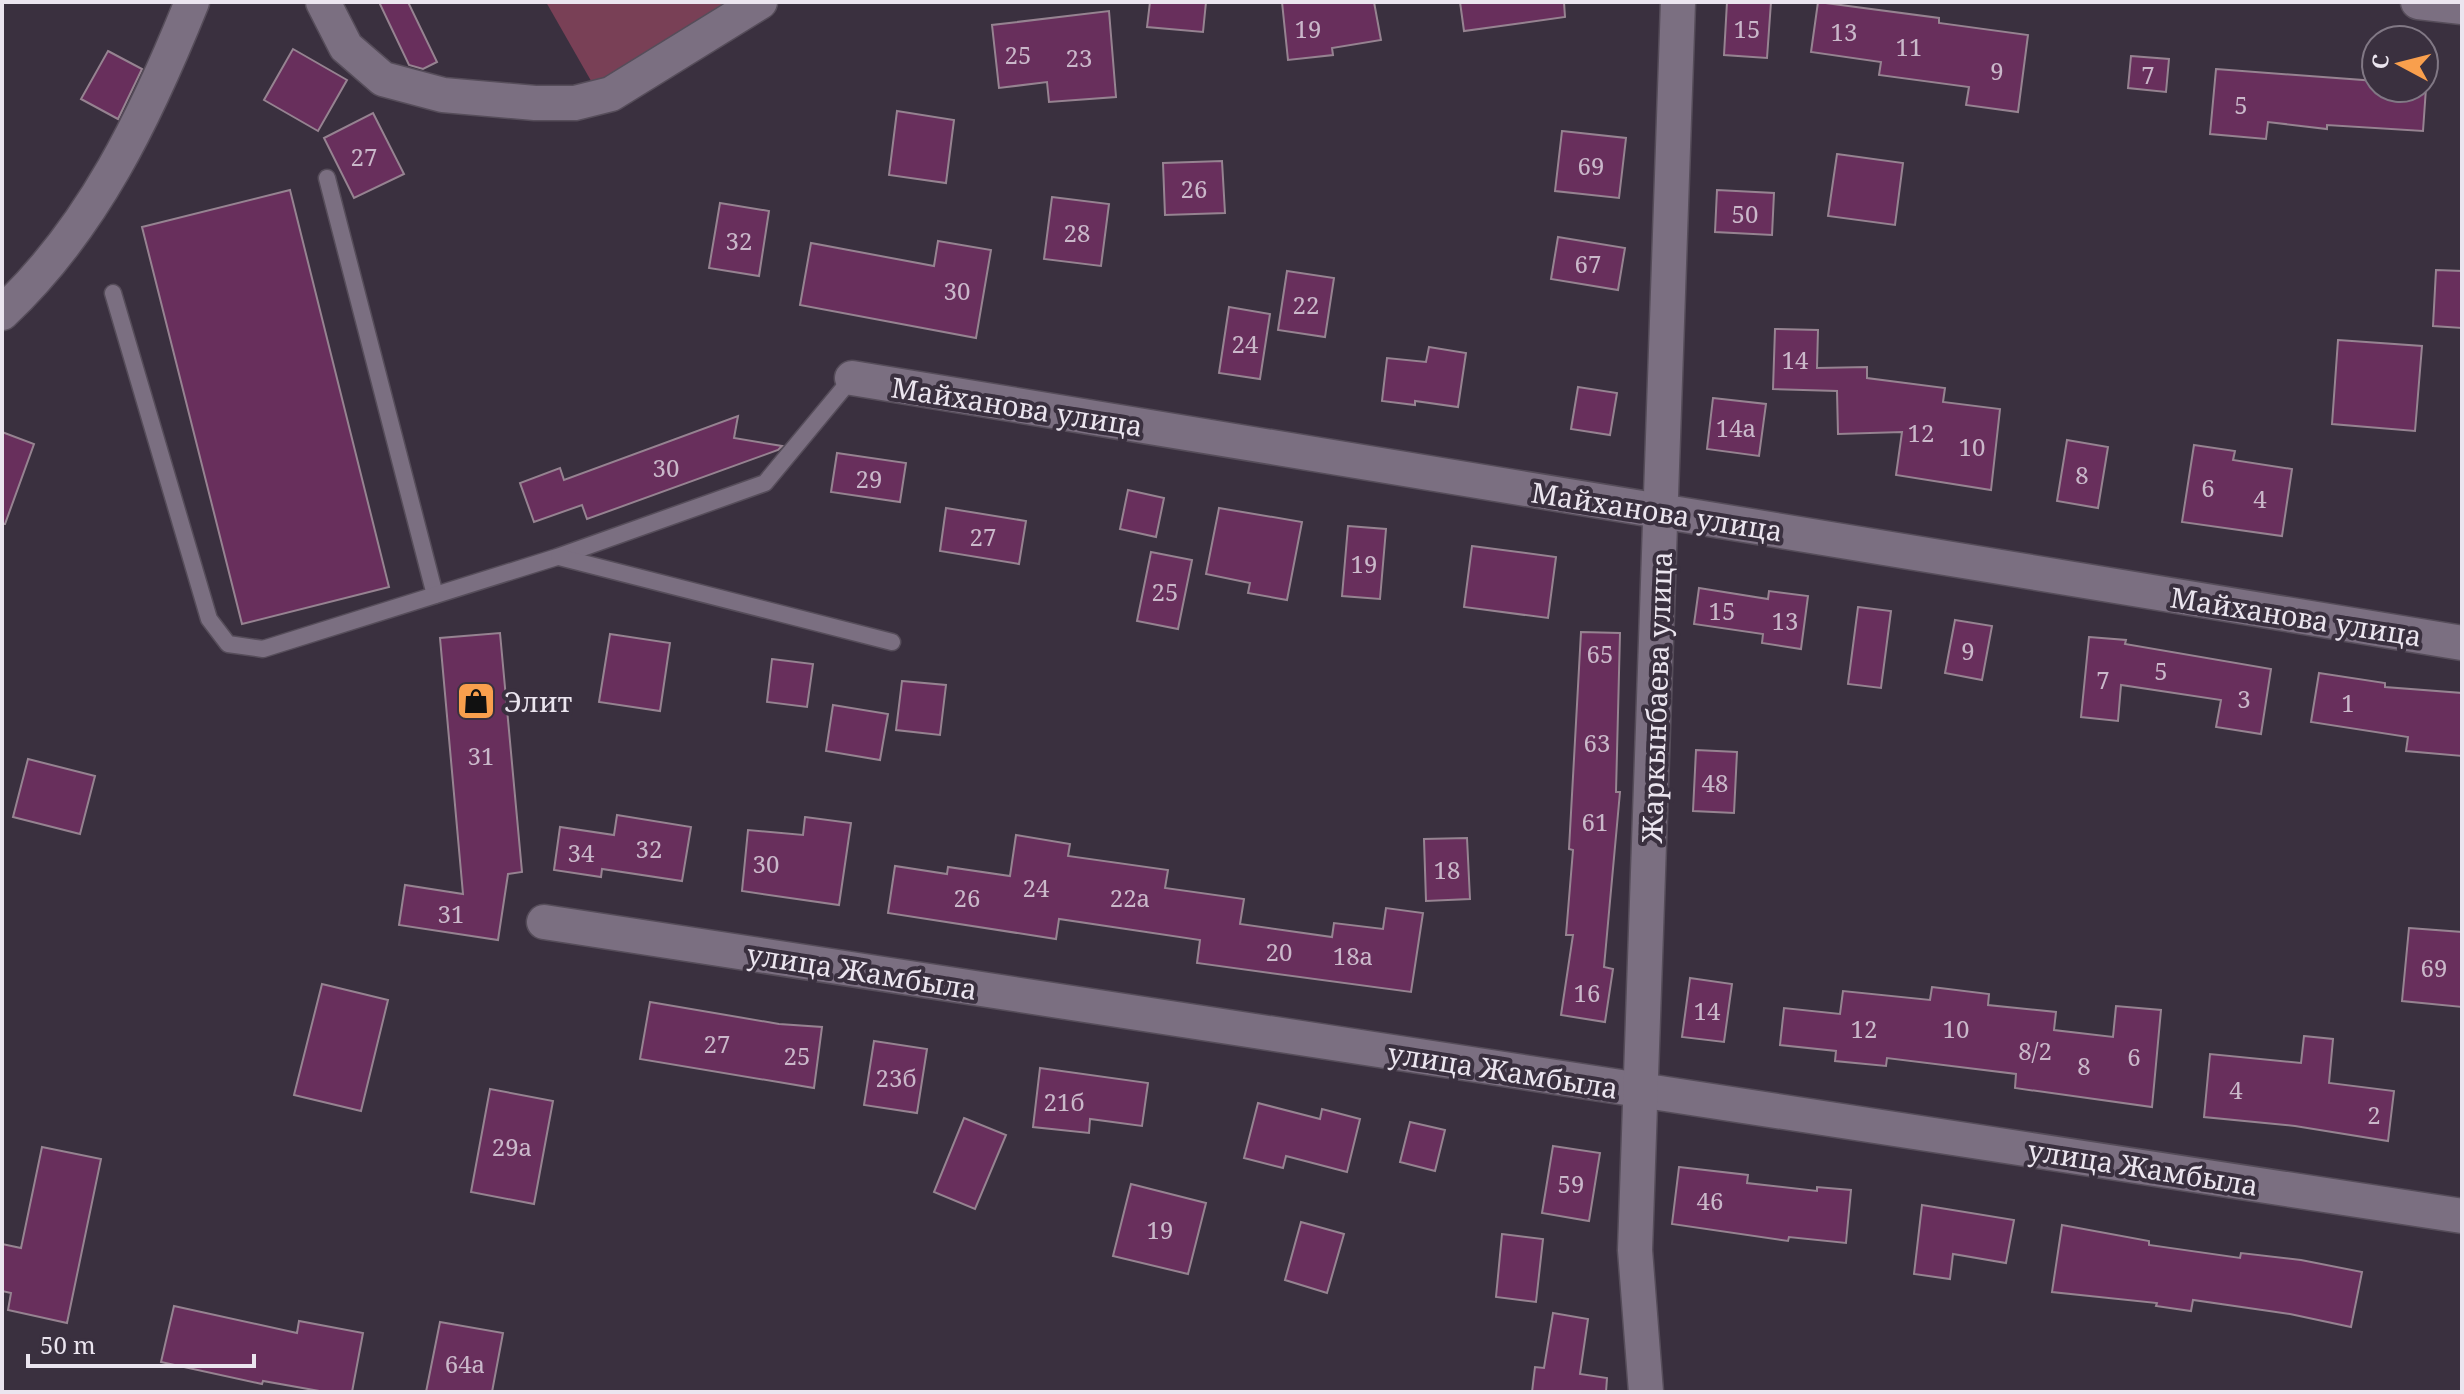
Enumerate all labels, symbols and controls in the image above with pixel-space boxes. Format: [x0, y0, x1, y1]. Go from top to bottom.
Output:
house number: 19 [1295, 12, 1321, 45]
house number: 15 [1734, 12, 1760, 45]
house number: 13 [1831, 15, 1857, 48]
north arrow [2360, 24, 2440, 104]
house number: 11 [1896, 30, 1922, 63]
house number: 25 [1005, 38, 1031, 71]
house number: 23 [1066, 41, 1092, 74]
text: С [2363, 52, 2395, 70]
house number: 9 [1990, 54, 2004, 87]
house number: 7 [2141, 58, 2155, 91]
house number: 5 [2234, 88, 2248, 121]
house number: 27 [351, 140, 377, 173]
house number: 69 [1578, 149, 1604, 182]
house number: 26 [1181, 172, 1207, 205]
house number: 50 [1732, 197, 1758, 230]
house number: 28 [1064, 216, 1090, 249]
house number: 32 [726, 224, 752, 257]
house number: 67 [1575, 247, 1601, 280]
house number: 30 [944, 274, 970, 307]
house number: 22 [1293, 288, 1319, 321]
house number: 24 [1232, 327, 1259, 360]
house number: 14 [1782, 343, 1809, 376]
street label: Майханова улица [889, 367, 1145, 445]
house number: 14а [1716, 411, 1756, 444]
house number: 12 [1908, 416, 1934, 449]
house number: 10 [1959, 430, 1985, 463]
house number: 30 [653, 451, 679, 484]
house number: 8 [2075, 458, 2089, 491]
house number: 29 [856, 462, 882, 495]
house number: 6 [2201, 471, 2215, 504]
street label: Майханова улица [1529, 472, 1785, 550]
house number: 4 [2253, 482, 2267, 515]
house number: 27 [970, 520, 996, 553]
house number: 19 [1351, 547, 1377, 580]
street label: Жаркынбаева улица [1632, 550, 1680, 845]
house number: 25 [1152, 575, 1178, 608]
street label: Майханова улица [2168, 577, 2424, 655]
house number: 15 [1709, 594, 1735, 627]
house number: 13 [1772, 604, 1798, 637]
house number: 9 [1961, 634, 1975, 667]
house number: 65 [1587, 637, 1613, 670]
house number: 5 [2154, 654, 2168, 687]
house number: 7 [2096, 663, 2110, 696]
shop icon: Элит [455, 680, 497, 722]
place label: Элит [504, 682, 573, 720]
house number: 3 [2237, 682, 2251, 715]
house number: 1 [2341, 686, 2355, 719]
house number: 63 [1584, 726, 1610, 759]
house number: 31 [468, 739, 494, 772]
house number: 48 [1702, 766, 1728, 799]
house number: 61 [1582, 805, 1608, 838]
house number: 32 [636, 832, 662, 865]
house number: 34 [568, 836, 595, 869]
house number: 30 [753, 847, 779, 880]
house number: 18 [1434, 853, 1460, 886]
house number: 24 [1023, 871, 1050, 904]
house number: 26 [954, 881, 980, 914]
house number: 22а [1110, 881, 1150, 914]
house number: 31 [438, 897, 464, 930]
street label: улица Жамбыла [744, 934, 980, 1008]
house number: 20 [1266, 935, 1292, 968]
house number: 18а [1333, 939, 1373, 972]
house number: 69 [2421, 951, 2447, 984]
house number: 16 [1574, 976, 1600, 1009]
house number: 14 [1694, 994, 1721, 1027]
house number: 12 [1851, 1012, 1877, 1045]
house number: 10 [1943, 1012, 1969, 1045]
house number: 27 [704, 1027, 730, 1060]
street label: улица Жамбыла [1385, 1033, 1621, 1107]
house number: 8/2 [2018, 1034, 2052, 1067]
house number: 25 [784, 1039, 810, 1072]
house number: 6 [2127, 1040, 2141, 1073]
house number: 8 [2077, 1049, 2091, 1082]
house number: 23б [876, 1061, 916, 1094]
house number: 4 [2229, 1073, 2243, 1106]
house number: 21б [1044, 1085, 1084, 1118]
house number: 2 [2367, 1098, 2381, 1131]
house number: 29а [492, 1130, 532, 1163]
street label: улица Жамбыла [2025, 1130, 2261, 1204]
house number: 59 [1558, 1167, 1584, 1200]
house number: 46 [1697, 1184, 1723, 1217]
house number: 19 [1147, 1213, 1173, 1246]
scale bar [28, 1318, 254, 1368]
text: 50 m [40, 1328, 96, 1361]
house number: 64а [445, 1347, 485, 1380]

